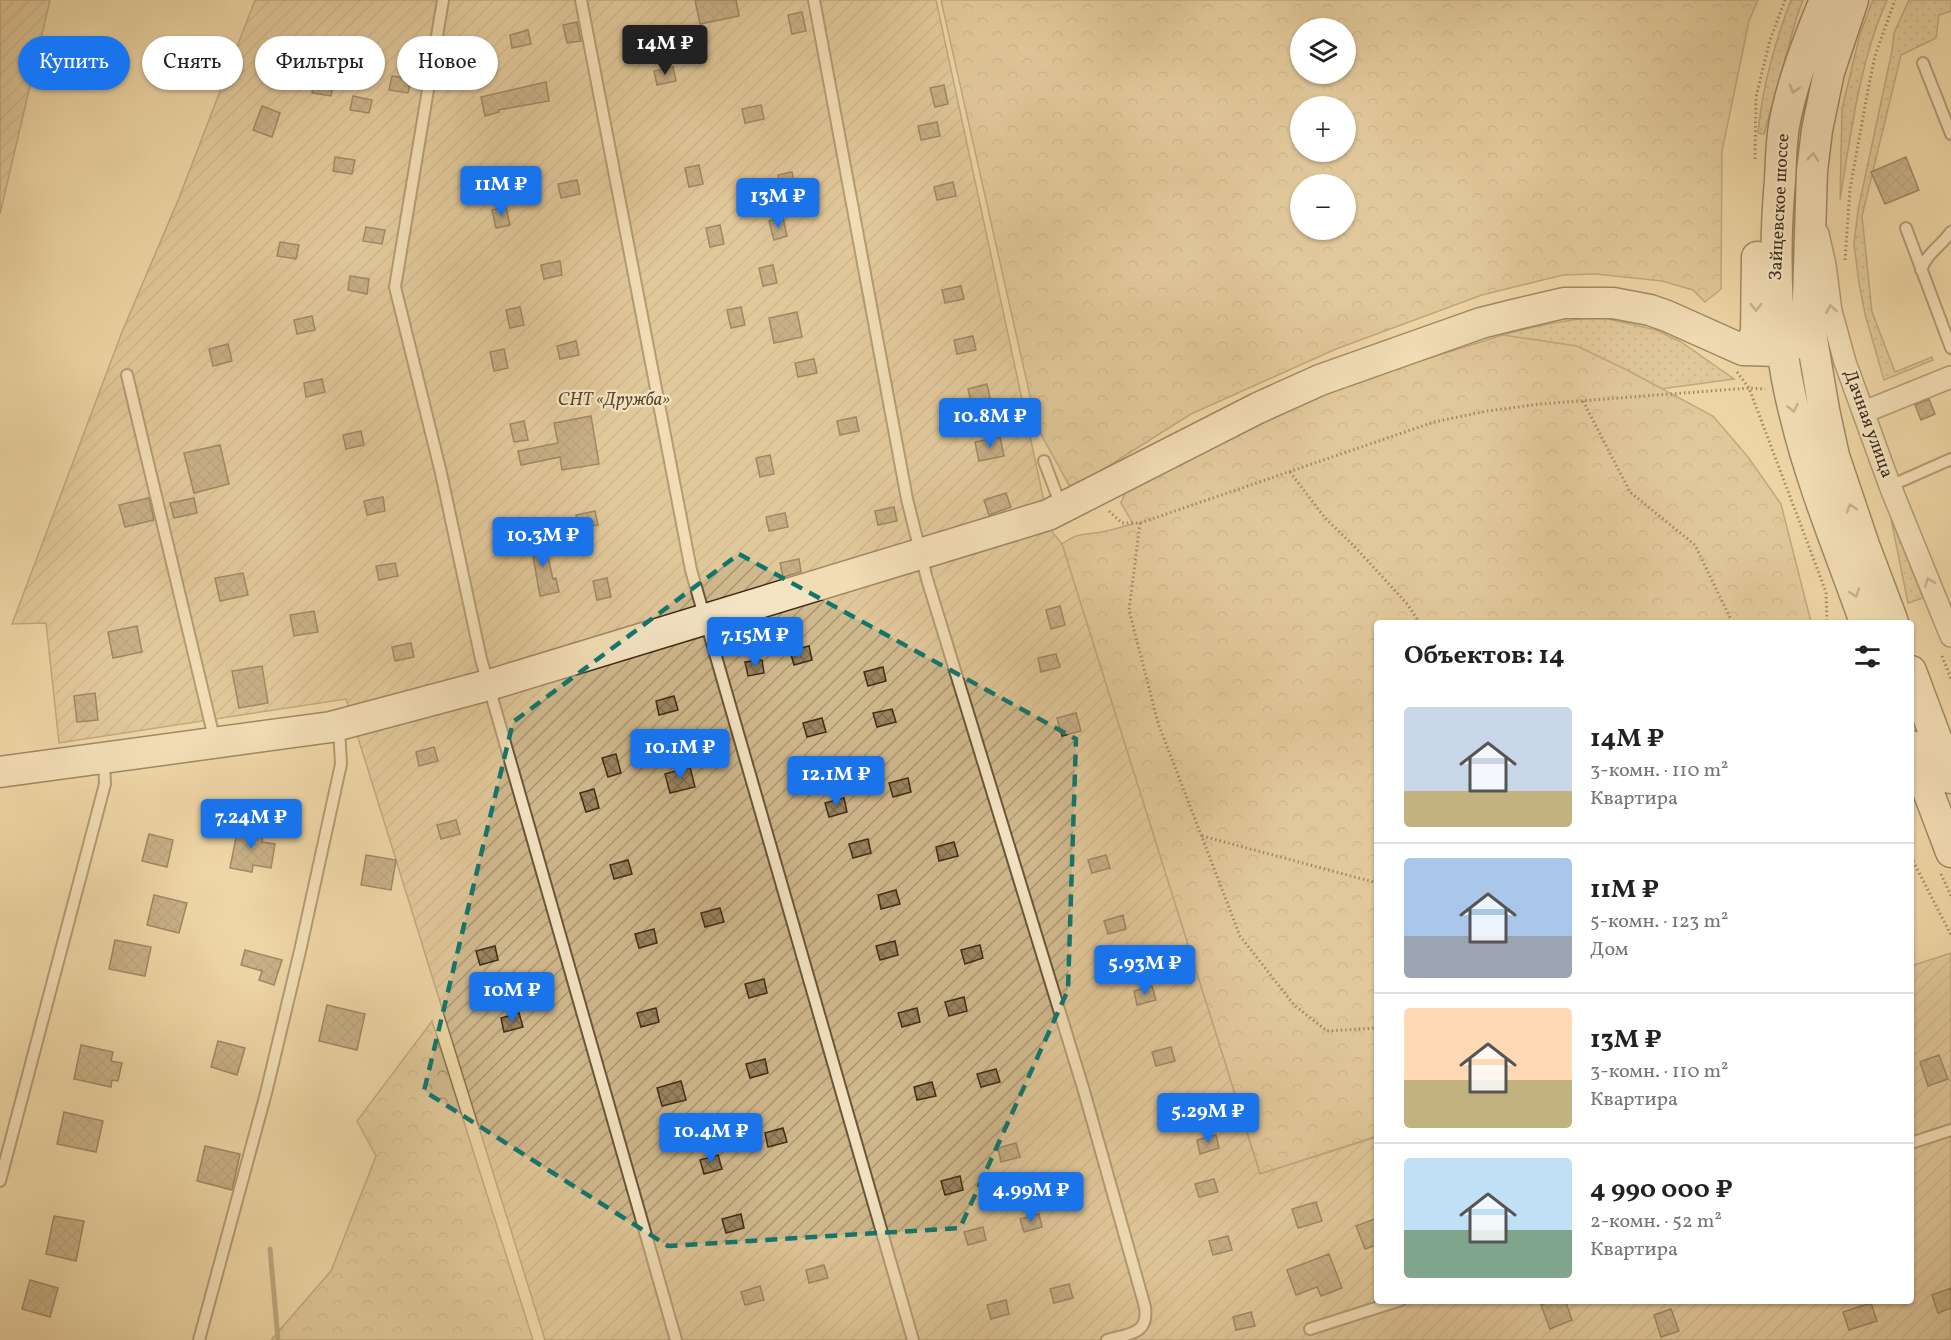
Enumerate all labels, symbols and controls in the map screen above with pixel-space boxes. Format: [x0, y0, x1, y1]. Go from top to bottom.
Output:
map controls [1290, 18, 1356, 240]
button: layers [1290, 18, 1356, 84]
pin: 14M ₽ [623, 25, 707, 76]
text: 14M ₽ [636, 30, 694, 58]
chip: Купить [18, 36, 130, 90]
chip: Снять [142, 36, 243, 90]
chip: Фильтры [255, 36, 385, 90]
chip: Новое [397, 36, 498, 90]
one-way arrow [1789, 83, 1801, 94]
button: + [1290, 96, 1356, 162]
street label: Зайцевское шоссе [1764, 133, 1796, 281]
one-way arrow [1807, 153, 1819, 162]
pin: 11M ₽ [459, 166, 543, 217]
text: 11M ₽ [474, 171, 528, 199]
button: − [1290, 174, 1356, 240]
pin: 13M ₽ [736, 178, 820, 229]
text: 13M ₽ [750, 183, 806, 211]
one-way arrow [1750, 302, 1762, 311]
one-way arrow [1825, 304, 1838, 314]
street label: Дачная улица [1837, 366, 1899, 482]
park label: СНТ «Дружба» [558, 388, 670, 413]
pin: 10.8M ₽ [935, 398, 1045, 449]
text: 10.8M ₽ [953, 403, 1027, 431]
one-way arrow [1786, 403, 1799, 413]
one-way arrow [1846, 503, 1859, 514]
pin: 10.3M ₽ [488, 517, 598, 568]
text: 10.3M ₽ [507, 522, 579, 550]
one-way arrow [1924, 577, 1936, 588]
one-way arrow [1847, 587, 1860, 598]
pin: 7.15M ₽ [700, 617, 810, 668]
text: 7.15M ₽ [721, 622, 789, 650]
text: Объектов: 14 [1404, 638, 1565, 674]
icon: filters [1851, 640, 1884, 673]
text: 14M ₽ [1590, 721, 1664, 757]
pin: 10.1M ₽ [625, 729, 735, 780]
icon: home [1452, 731, 1524, 803]
text: 10.1M ₽ [644, 734, 716, 762]
pin: 12.1M ₽ [781, 756, 891, 807]
text: 3-комн. · 110 m² [1590, 757, 1729, 785]
text: 12.1M ₽ [801, 761, 871, 789]
text: Квартира [1590, 785, 1678, 813]
pin: 7.24M ₽ [196, 799, 306, 850]
text: 7.24M ₽ [215, 804, 287, 832]
text: 11M ₽ [1590, 872, 1659, 908]
icon: home [1452, 882, 1524, 954]
text: 5-комн. · 123 m² [1590, 908, 1728, 936]
text: Дом [1590, 936, 1629, 964]
pin: 5.93M ₽ [1090, 945, 1200, 996]
text: 5.93M ₽ [1108, 950, 1182, 978]
pin: 10M ₽ [470, 972, 554, 1023]
text: 10M ₽ [483, 977, 541, 1005]
text: 13M ₽ [1590, 1022, 1662, 1058]
icon: home [1452, 1032, 1524, 1104]
text: 3-комн. · 110 m² [1590, 1058, 1729, 1086]
text: Квартира [1590, 1086, 1678, 1114]
pin: 5.29M ₽ [1153, 1093, 1263, 1144]
text: 5.29M ₽ [1171, 1098, 1245, 1126]
pin: 10.4M ₽ [656, 1113, 766, 1164]
text: 10.4M ₽ [673, 1118, 749, 1146]
pin: 4.99M ₽ [976, 1172, 1086, 1223]
text: 4 990 000 ₽ [1590, 1172, 1733, 1208]
text: 4.99M ₽ [992, 1177, 1070, 1205]
icon: home [1452, 1182, 1524, 1254]
text: 2-комн. · 52 m² [1590, 1208, 1722, 1236]
text: Квартира [1590, 1236, 1678, 1264]

